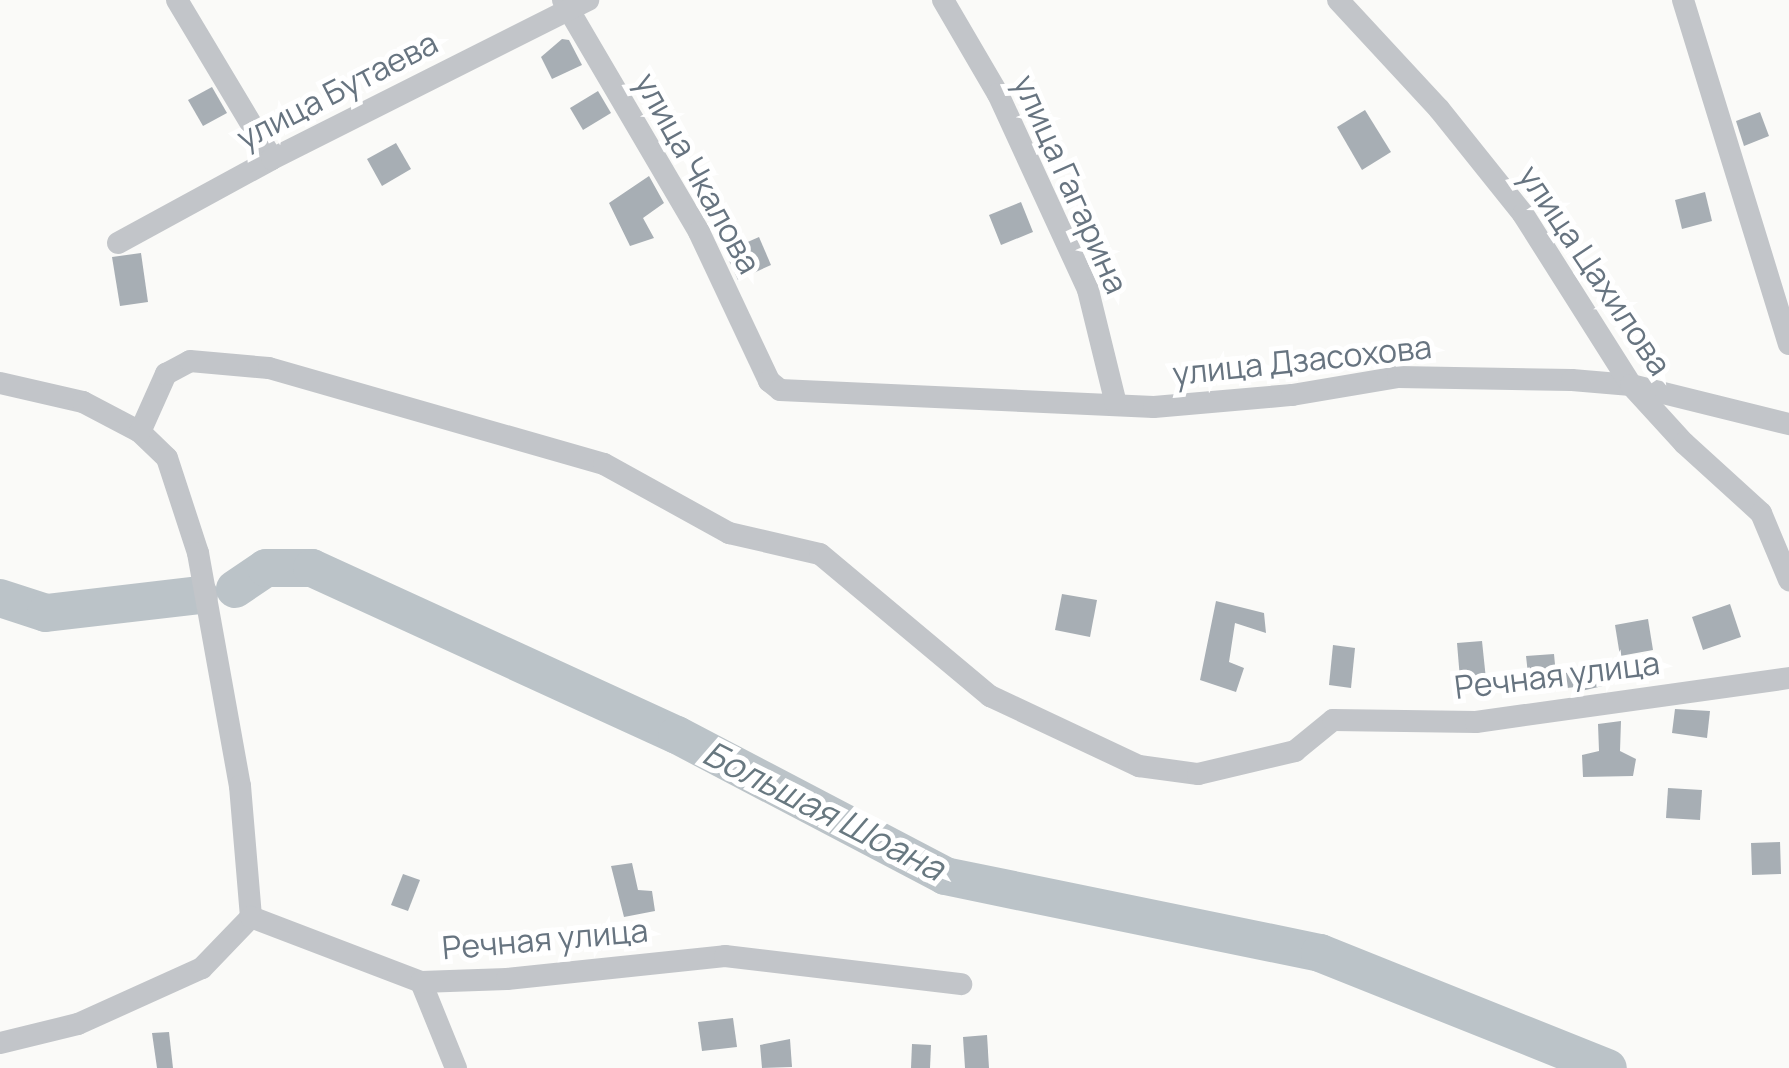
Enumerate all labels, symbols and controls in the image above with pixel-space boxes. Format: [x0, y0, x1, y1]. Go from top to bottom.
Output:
street label: улица Бутаева [230, 23, 444, 157]
street label: улица Чкалова [627, 66, 769, 280]
street label: улица Гагарина [1006, 69, 1136, 299]
street label: улица Цахилова [1511, 158, 1679, 382]
street label: улица Дзасохова [1171, 327, 1433, 393]
street label: Речная улица [1452, 643, 1662, 707]
water label: Большая Шоана [697, 731, 951, 889]
street label: Речная улица [440, 911, 650, 967]

